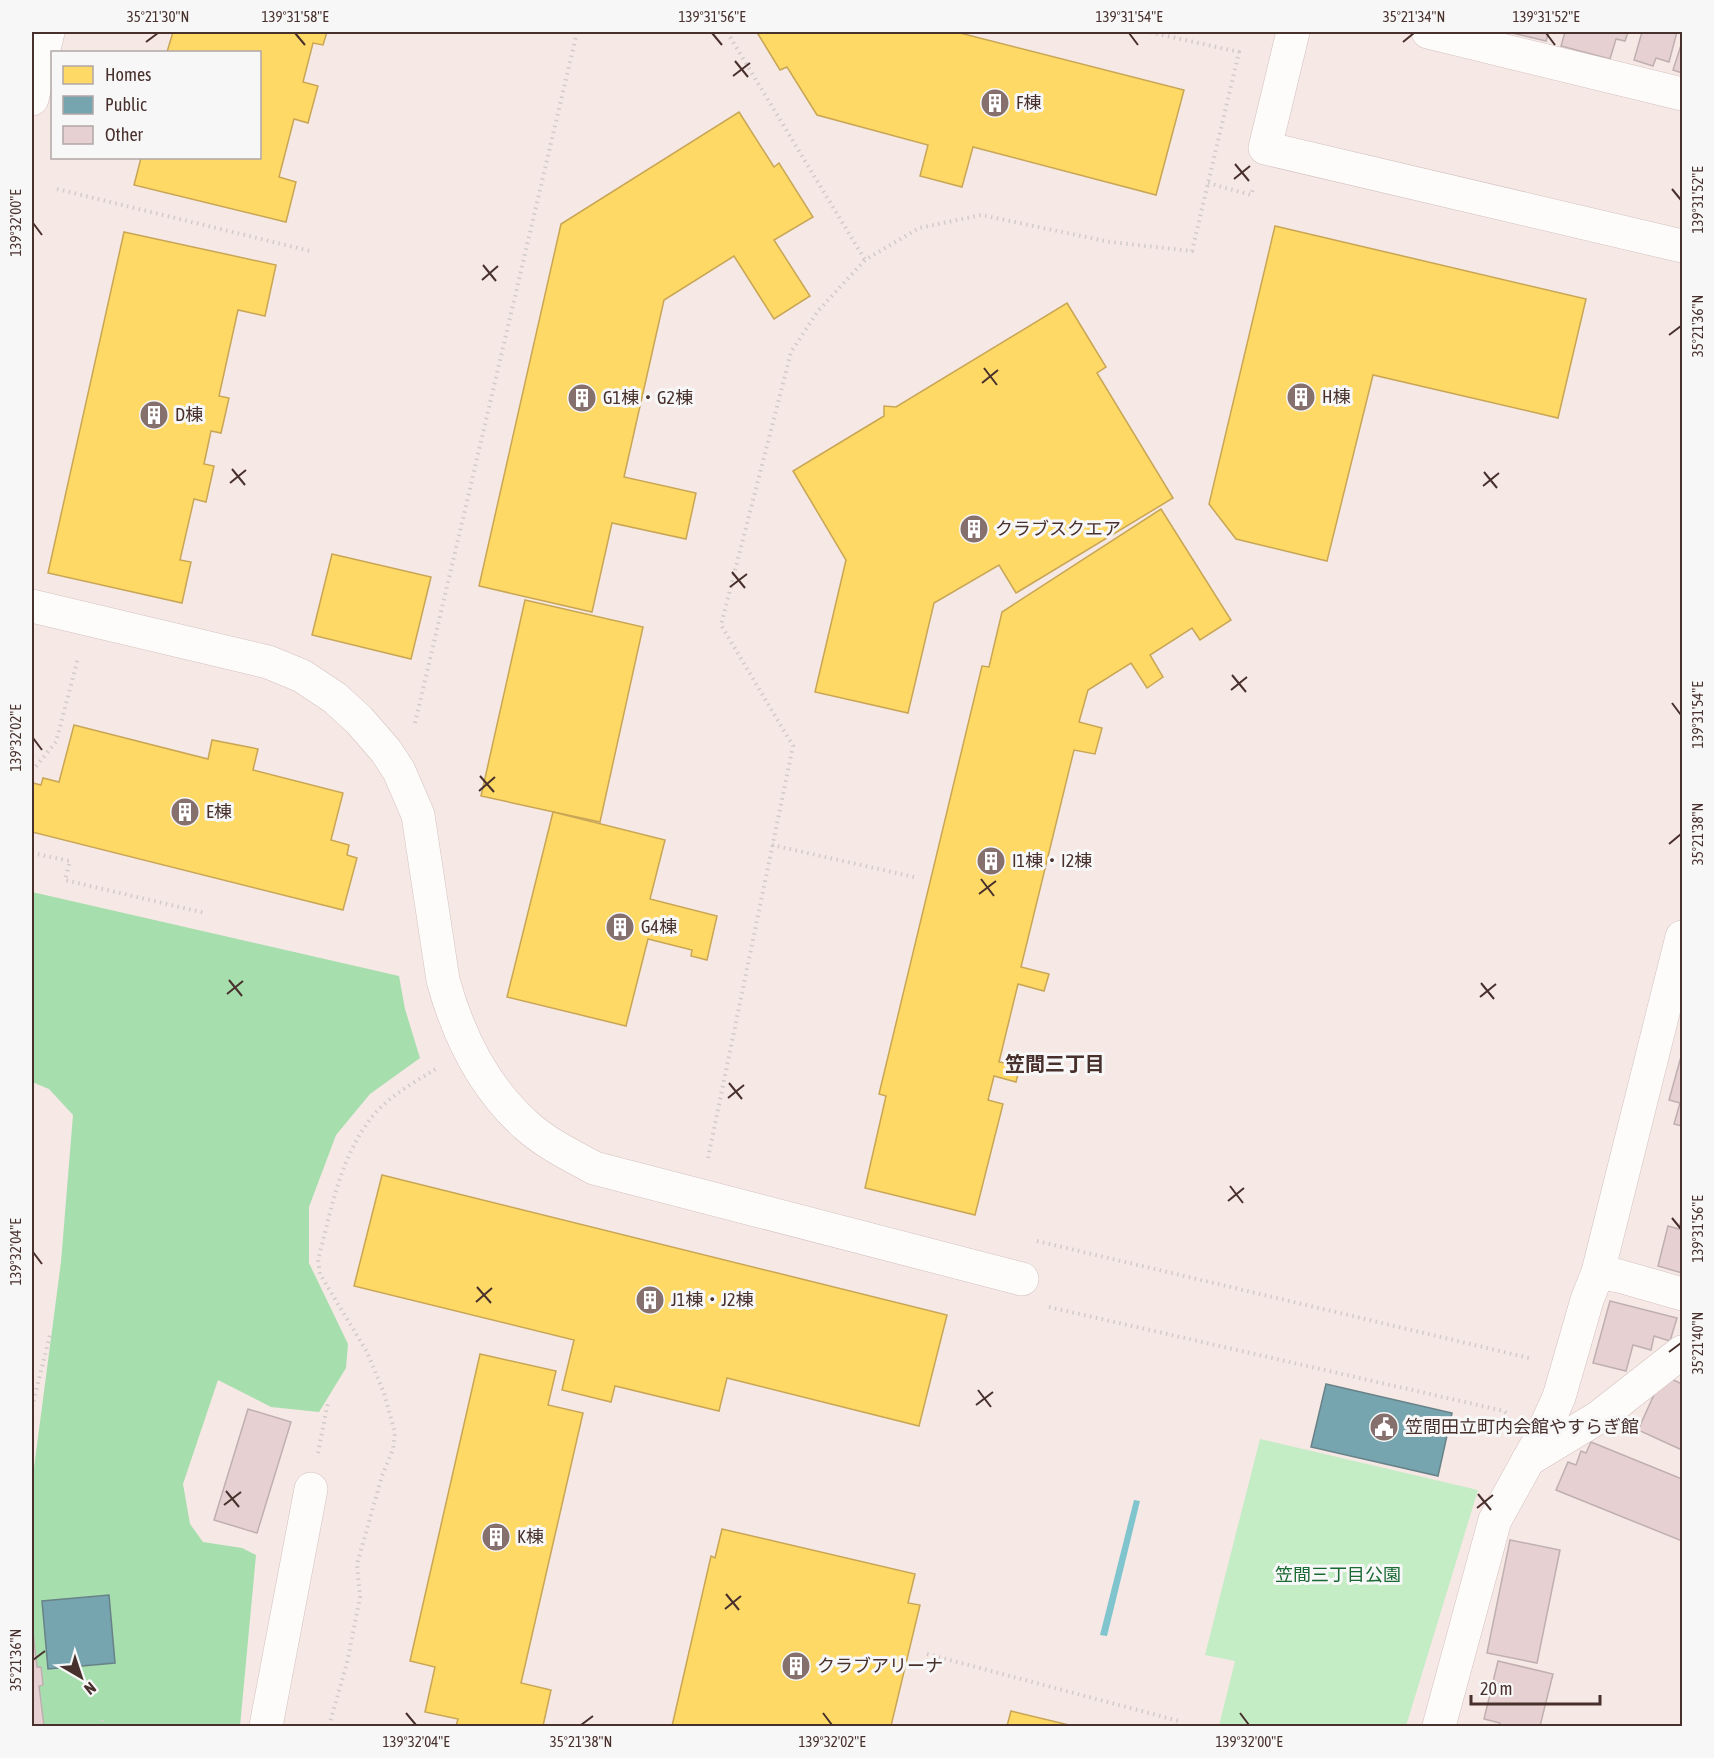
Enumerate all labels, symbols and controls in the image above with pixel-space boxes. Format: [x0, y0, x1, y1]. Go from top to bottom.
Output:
text: 35°21'30"N [127, 8, 189, 25]
text: 139°31'58"E [261, 8, 329, 25]
text: 139°31'56"E [678, 8, 746, 25]
text: 139°31'54"E [1095, 8, 1163, 25]
text: 35°21'34"N [1383, 8, 1445, 25]
text: 139°31'52"E [1512, 8, 1580, 25]
legend [51, 51, 261, 159]
text: Homes [105, 64, 151, 85]
building icon: F棟 [979, 87, 1011, 119]
place label: F棟 [1016, 92, 1041, 113]
text: Public [105, 94, 147, 115]
text: Other [105, 124, 144, 145]
text: 139°31'52"E [1689, 166, 1706, 234]
text: 139°32'00"E [7, 189, 24, 257]
text: 35°21'36"N [1689, 295, 1706, 357]
building icon: H棟 [1285, 381, 1317, 413]
building icon: G1棟・G2棟 [566, 382, 598, 414]
place label: H棟 [1322, 386, 1350, 407]
place label: G1棟・G2棟 [603, 387, 693, 408]
building icon: D棟 [138, 399, 170, 431]
place label: D棟 [175, 404, 203, 425]
building icon: クラブスクエア [958, 513, 990, 545]
place label: クラブスクエア [995, 518, 1121, 539]
text: 139°31'54"E [1689, 681, 1706, 749]
text: 139°32'02"E [7, 704, 24, 772]
building icon: E棟 [169, 796, 201, 828]
place label: E棟 [206, 801, 232, 822]
text: 35°21'38"N [1689, 803, 1706, 865]
building icon: I1棟・I2棟 [975, 845, 1007, 877]
place label: I1棟・I2棟 [1012, 850, 1092, 871]
building icon: G4棟 [604, 911, 636, 943]
place label: G4棟 [641, 916, 677, 937]
district label: 笠間三丁目 [1005, 1052, 1105, 1075]
text: 139°31'56"E [1689, 1195, 1706, 1263]
text: 139°32'04"E [7, 1218, 24, 1286]
building icon: J1棟・J2棟 [634, 1284, 666, 1316]
place label: J1棟・J2棟 [671, 1289, 753, 1310]
text: 35°21'40"N [1689, 1312, 1706, 1374]
public building icon: 笠間田立町内会館やすらぎ館 [1368, 1411, 1400, 1443]
place label: 笠間田立町内会館やすらぎ館 [1405, 1416, 1639, 1437]
building icon: K棟 [480, 1521, 512, 1553]
place label: K棟 [517, 1526, 544, 1547]
park label: 笠間三丁目公園 [1275, 1564, 1401, 1585]
text: 35°21'36"N [7, 1629, 24, 1691]
north arrow [51, 1647, 111, 1707]
building icon: クラブアリーナ [780, 1650, 812, 1682]
place label: クラブアリーナ [817, 1655, 943, 1676]
scale bar [1471, 1668, 1600, 1706]
text: 20 m [1480, 1678, 1512, 1699]
text: N [81, 1679, 100, 1699]
text: 139°32'04"E [382, 1733, 450, 1750]
text: 35°21'38"N [550, 1733, 612, 1750]
text: 139°32'02"E [798, 1733, 866, 1750]
text: 139°32'00"E [1215, 1733, 1283, 1750]

